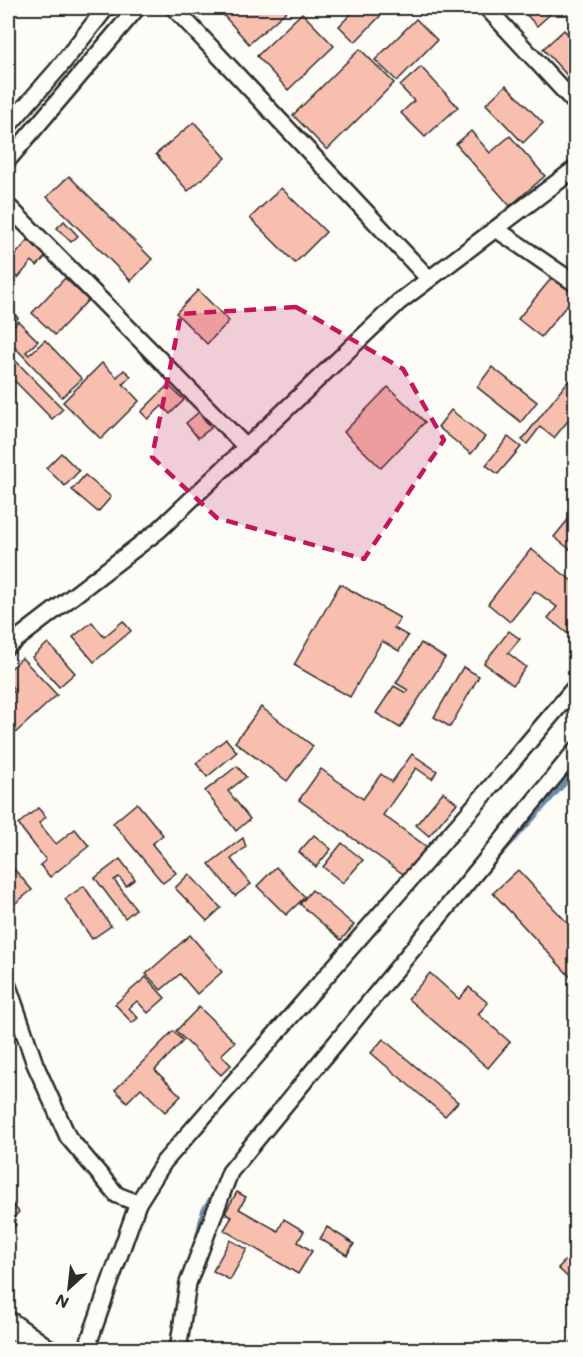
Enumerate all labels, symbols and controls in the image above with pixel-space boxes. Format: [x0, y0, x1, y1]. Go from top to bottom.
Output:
north arrow [39, 1258, 99, 1318]
text: N [52, 1290, 72, 1314]

